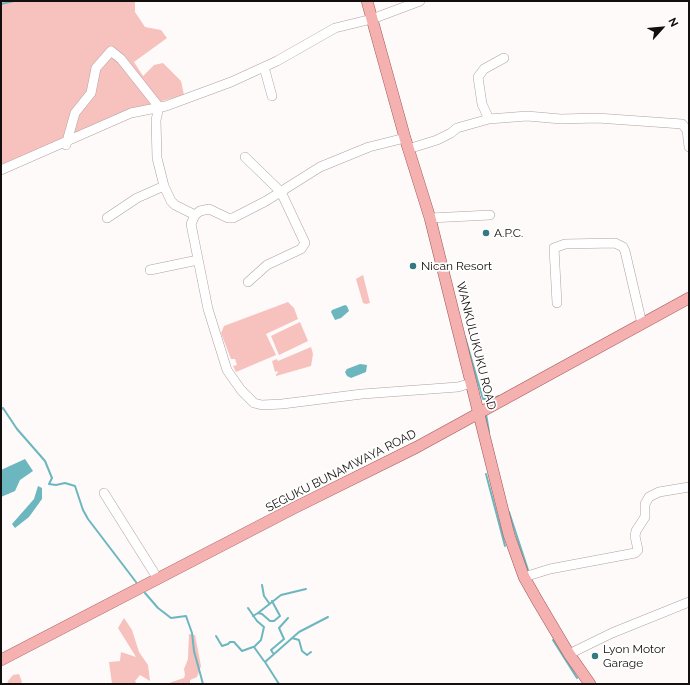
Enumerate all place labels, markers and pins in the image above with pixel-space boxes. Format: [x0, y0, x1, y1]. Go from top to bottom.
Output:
place label: A.P.C. [494, 226, 523, 240]
marker: A.P.C. [481, 228, 491, 238]
place label: Nican Resort [421, 259, 492, 273]
marker: Nican Resort [408, 261, 418, 271]
place label: Lyon Motor Garage [603, 642, 665, 670]
marker: Lyon Motor Garage [590, 651, 600, 661]

